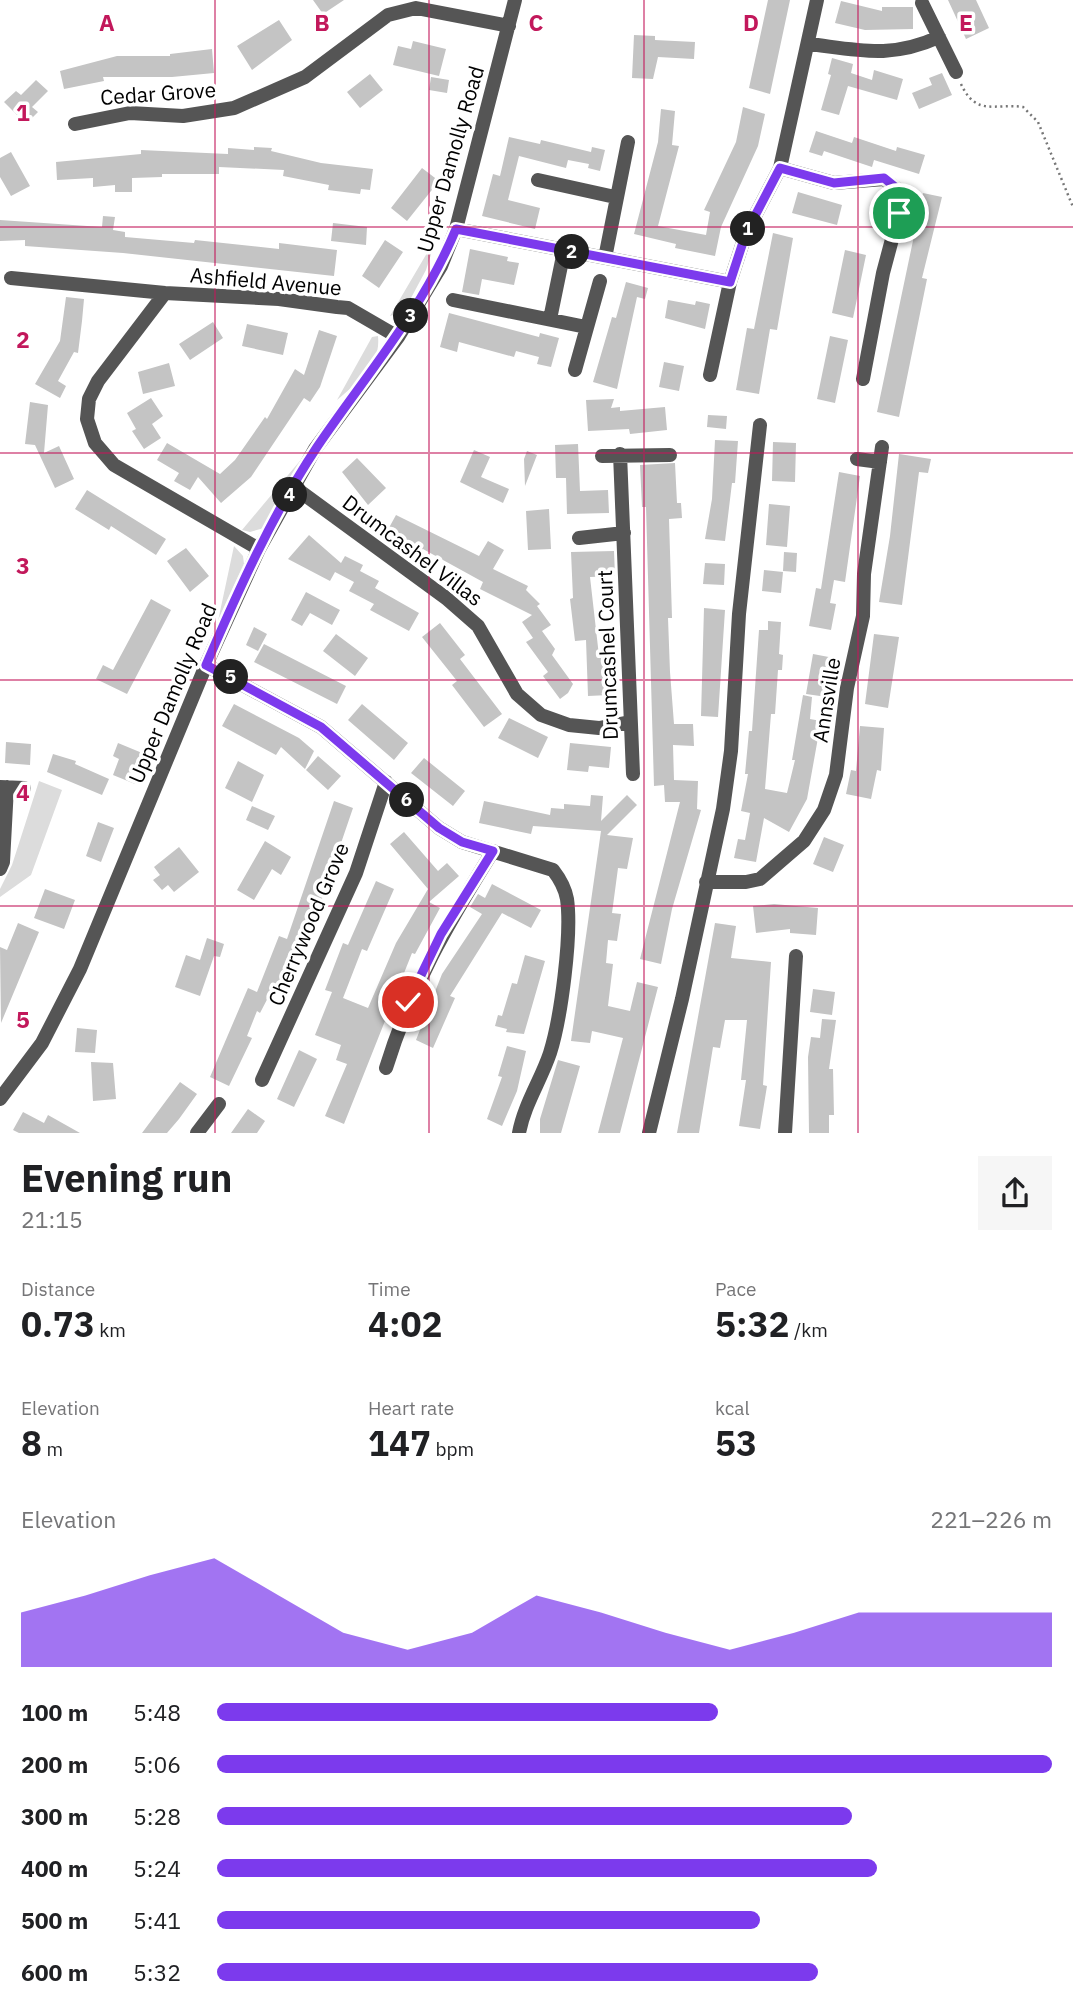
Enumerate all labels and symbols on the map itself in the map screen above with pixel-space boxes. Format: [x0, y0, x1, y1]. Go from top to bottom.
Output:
text: A [99, 7, 115, 37]
text: B [314, 7, 330, 37]
text: C [529, 7, 544, 37]
text: D [743, 7, 759, 37]
text: E [959, 7, 973, 37]
street label: Upper Damolly Road [410, 62, 490, 256]
street label: Cedar Grove [99, 75, 217, 111]
text: 1 [16, 97, 30, 127]
pin [869, 183, 929, 243]
pin: 1 [730, 212, 766, 246]
pin: 2 [554, 234, 590, 270]
street label: Ashfield Avenue [189, 260, 343, 302]
pin: 3 [394, 298, 428, 334]
text: 2 [16, 324, 30, 354]
pin: 4 [272, 477, 308, 512]
street label: Drumcashel Villas [337, 488, 489, 612]
text: 3 [16, 550, 30, 580]
street label: Drumcashel Court [590, 570, 624, 740]
street label: Upper Damolly Road [121, 599, 223, 787]
street label: Annsville [805, 655, 847, 745]
pin: 5 [214, 660, 248, 694]
text: 4 [16, 777, 30, 807]
pin: 6 [390, 782, 424, 818]
street label: Cherrywood Grove [261, 838, 355, 1010]
pin [378, 972, 438, 1032]
text: 5 [16, 1004, 30, 1034]

